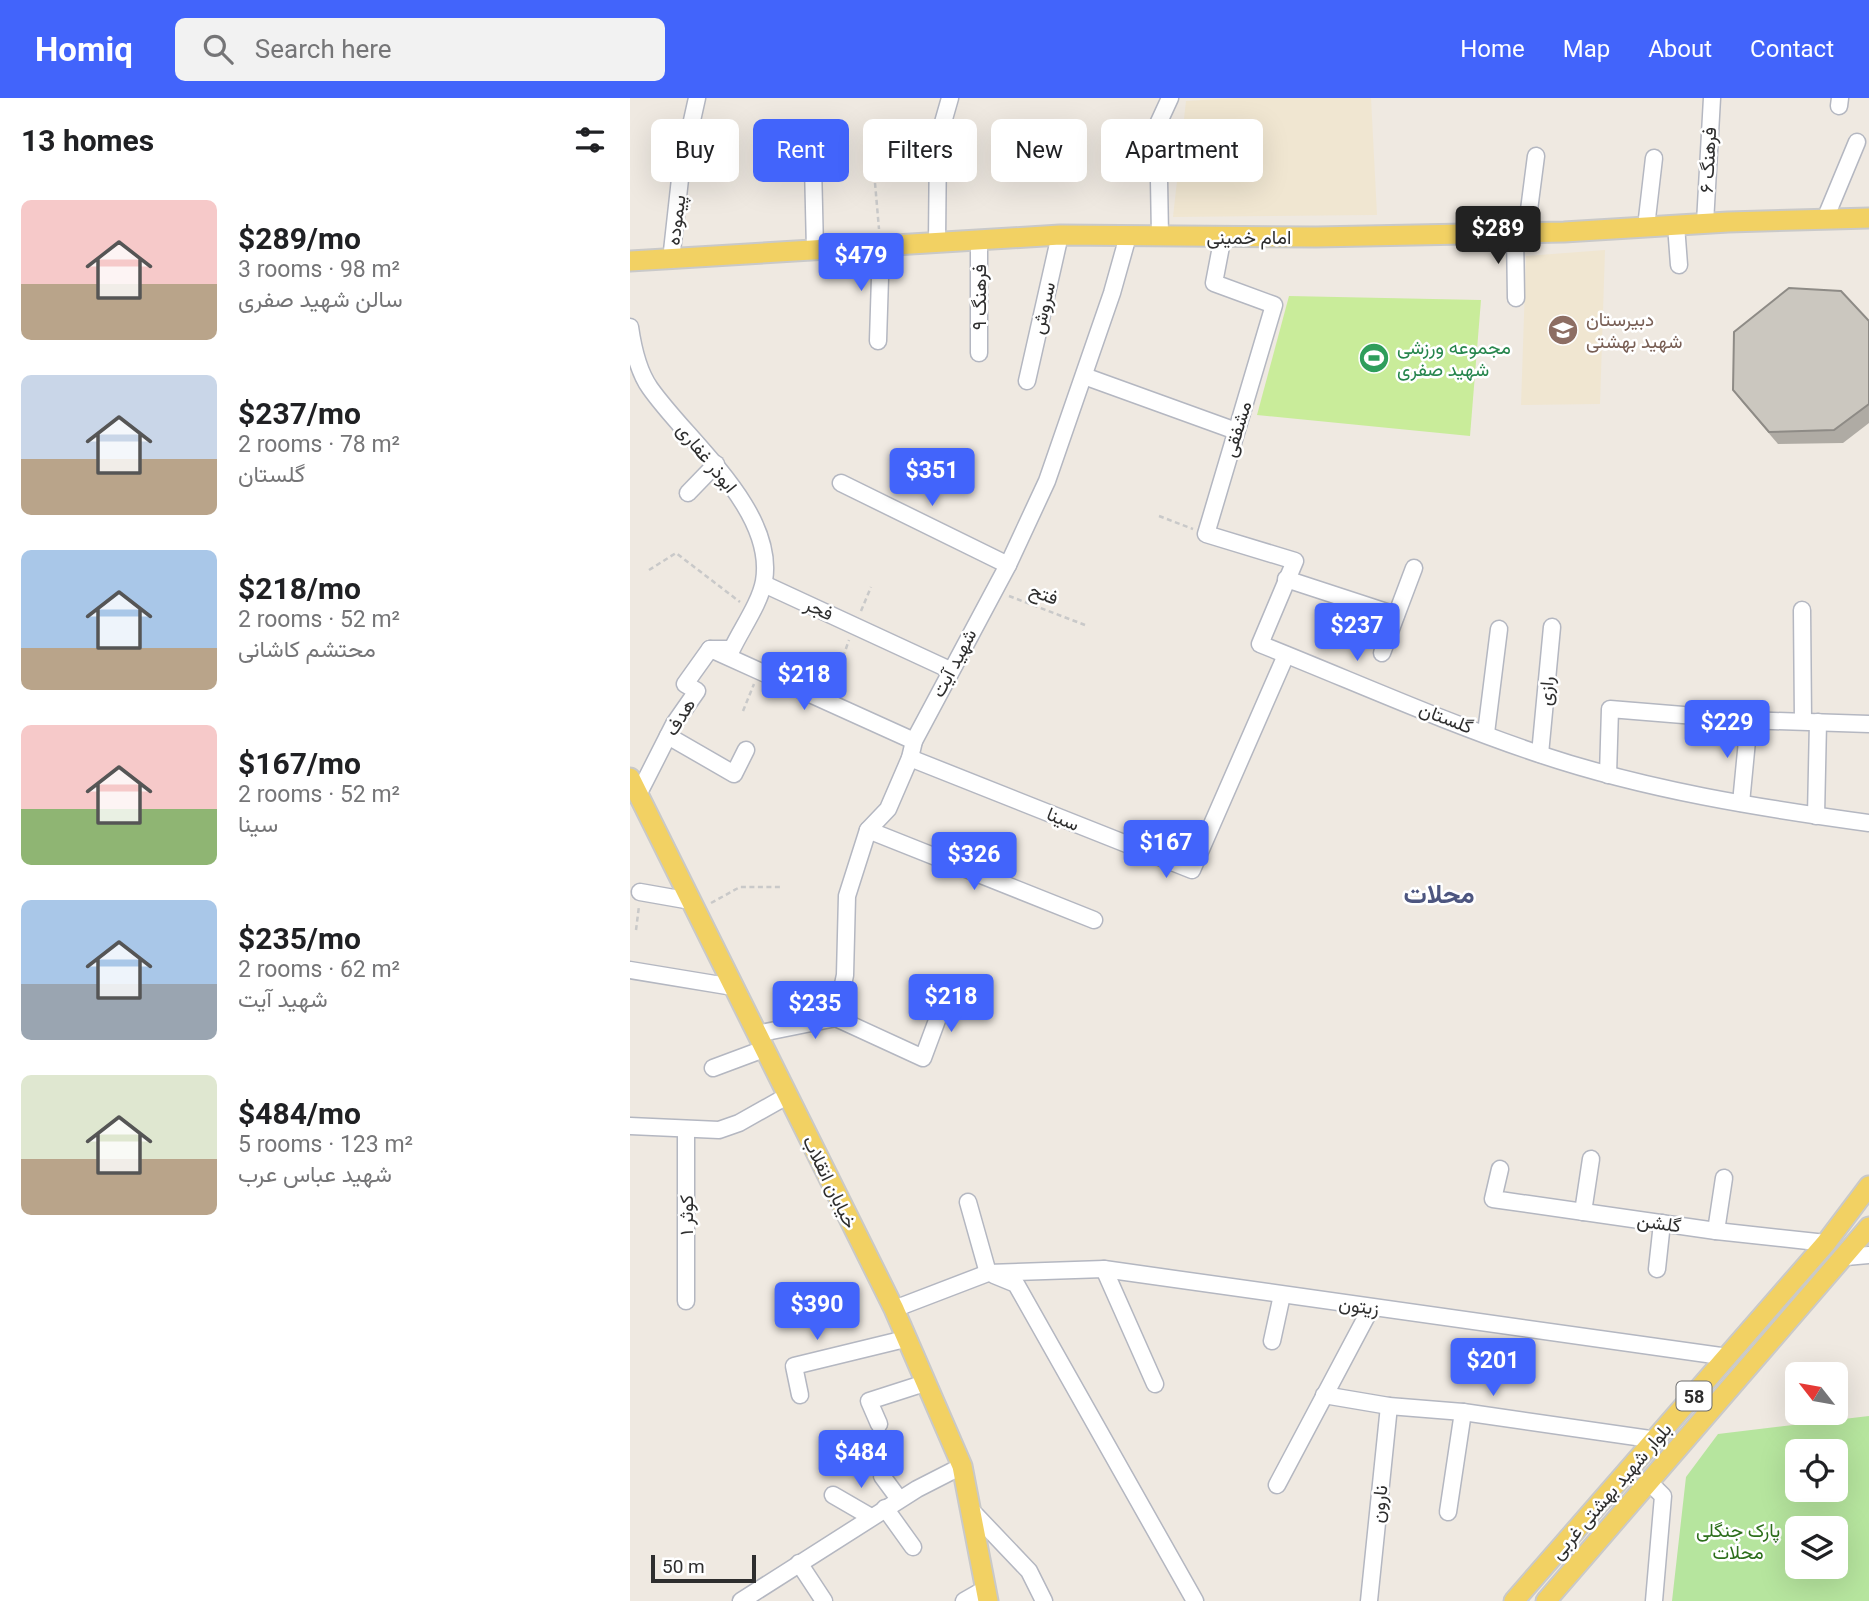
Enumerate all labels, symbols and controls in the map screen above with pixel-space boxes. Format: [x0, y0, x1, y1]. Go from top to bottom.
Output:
search box [175, 18, 665, 81]
text: Homiq [35, 30, 133, 69]
icon: search [199, 30, 237, 68]
text: Search here [255, 34, 392, 64]
text: Home [1460, 35, 1525, 63]
text: Map [1563, 35, 1610, 63]
text: About [1648, 35, 1712, 63]
text: Contact [1750, 35, 1834, 63]
chip: Buy [651, 119, 739, 182]
chip: Rent [753, 119, 849, 182]
chip: Filters [863, 119, 977, 182]
chip: New [991, 119, 1087, 182]
chip: Apartment [1101, 119, 1263, 182]
icon: filters [571, 121, 609, 159]
text: 13 homes [21, 123, 154, 158]
street label: فرهنگ ۶ [1695, 126, 1721, 194]
street label: پیموده [661, 193, 692, 247]
pin: $289 [1457, 206, 1539, 266]
text: $289 [1472, 215, 1524, 242]
text: $289/mo [238, 221, 361, 256]
street label: امام خمینی [1207, 226, 1291, 250]
icon: home [77, 228, 161, 312]
pin: $479 [820, 234, 902, 293]
text: $479 [835, 242, 887, 269]
text: 3 rooms · 98 m² [238, 256, 400, 283]
street label: فرهنگ ۹ [968, 264, 991, 330]
street label: سروش [1026, 280, 1060, 336]
text: سالن شهید صفری [238, 286, 403, 313]
place label: دبیرستان شهید بهشتی [1586, 308, 1682, 353]
school or university icon: دبیرستان شهید بهشتی [1546, 313, 1580, 347]
place label: مجموعه ورزشی شهید صفری [1397, 336, 1511, 381]
sports icon: مجموعه ورزشی شهید صفری [1357, 341, 1391, 375]
text: $237/mo [238, 396, 361, 431]
street label: مشفقی [1218, 398, 1256, 460]
icon: home [77, 403, 161, 487]
street label: ابوذر غفاری [672, 419, 742, 497]
text: 2 rooms · 78 m² [238, 431, 400, 458]
pin: $351 [891, 448, 973, 508]
text: $351 [906, 457, 958, 484]
text: گلستان [238, 461, 305, 488]
text: $218/mo [238, 571, 361, 606]
icon: home [77, 578, 161, 662]
street label: فتح [1026, 578, 1061, 612]
street label: فجر [800, 592, 837, 626]
pin: $237 [1316, 603, 1398, 663]
text: 2 rooms · 52 m² [238, 606, 400, 633]
text: $237 [1331, 612, 1383, 639]
street label: شهید آیت [926, 625, 982, 701]
text: محتشم کاشانی [238, 636, 376, 663]
pin: $218 [763, 652, 845, 712]
text: $218 [778, 661, 830, 688]
street label: رازی [1533, 675, 1559, 707]
street label: هدف [660, 694, 700, 740]
street label: گلستان [1416, 697, 1476, 739]
pin: $229 [1686, 700, 1768, 760]
text: $229 [1701, 709, 1753, 736]
text: $167/mo [238, 746, 361, 781]
icon: home [77, 753, 161, 837]
text: 2 rooms · 52 m² [238, 781, 400, 808]
street label: سینا [1043, 802, 1083, 836]
text: سینا [238, 811, 278, 838]
pin: $167 [1125, 820, 1207, 880]
text: $167 [1140, 829, 1192, 856]
pin: $326 [933, 832, 1015, 892]
text: $326 [948, 841, 1000, 868]
district label: محلات [1403, 879, 1475, 909]
text: $235/mo [238, 921, 361, 956]
icon: home [77, 928, 161, 1012]
text: 2 rooms · 62 m² [238, 956, 400, 983]
pin: $218 [910, 974, 992, 1034]
pin: $235 [774, 982, 856, 1041]
text: $218 [925, 983, 977, 1010]
text: شهید آیت [238, 986, 328, 1013]
text: $235 [789, 990, 841, 1017]
text: $484/mo [238, 1096, 361, 1131]
icon: home [77, 1103, 161, 1187]
text: 5 rooms · 123 m² [238, 1131, 413, 1158]
street label: خیابان انقلاب [798, 1132, 862, 1232]
text: شهید عباس عرب [238, 1161, 392, 1188]
street label: کوثر ۱ [675, 1195, 698, 1235]
street label: گلشن [1636, 1209, 1682, 1237]
pin: $390 [776, 1282, 858, 1342]
text: $390 [791, 1291, 843, 1318]
street label: زیتون [1337, 1292, 1381, 1320]
pin: $201 [1452, 1338, 1534, 1398]
text: $201 [1467, 1347, 1519, 1374]
north arrow [1785, 1362, 1848, 1424]
map controls [1785, 1362, 1848, 1579]
road number: 58 [1676, 1381, 1712, 1410]
street label: بلوار شهید بهشتی غربی [1545, 1418, 1677, 1564]
pin: $484 [820, 1430, 902, 1490]
text: $484 [835, 1439, 887, 1466]
button: locate [1785, 1439, 1848, 1502]
street label: نارون [1366, 1484, 1392, 1524]
button: layers [1785, 1516, 1848, 1579]
park label: پارک جنگلی محلات [1696, 1519, 1780, 1564]
scale bar [651, 1552, 756, 1584]
text: 50 m [662, 1555, 705, 1578]

